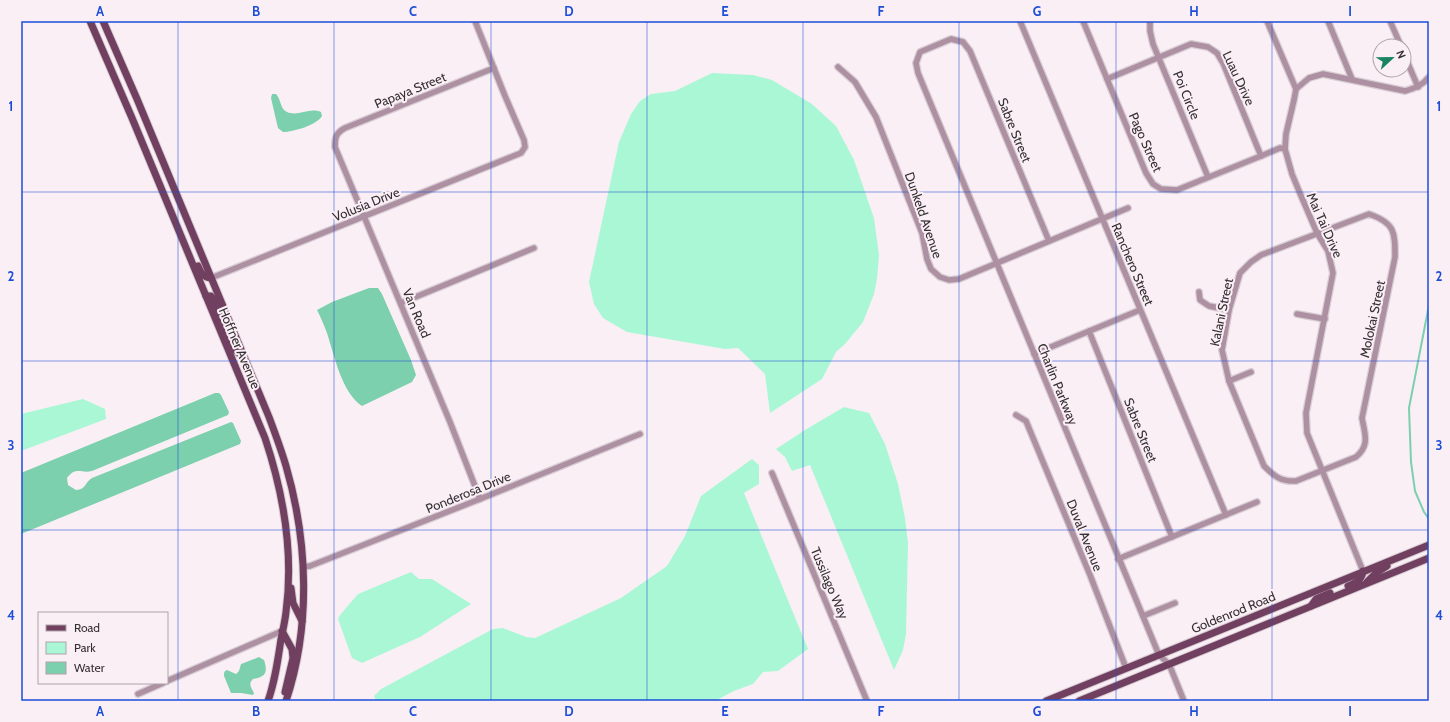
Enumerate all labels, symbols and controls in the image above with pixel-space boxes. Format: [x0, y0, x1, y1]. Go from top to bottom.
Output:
text: A [96, 3, 105, 19]
text: B [252, 3, 260, 19]
text: C [409, 3, 417, 19]
text: D [564, 3, 574, 19]
text: E [721, 3, 729, 19]
text: F [878, 3, 885, 19]
text: G [1033, 3, 1042, 19]
text: H [1189, 3, 1199, 19]
text: I [1348, 3, 1352, 19]
north arrow [1372, 38, 1412, 78]
street label: Luau Drive [1219, 48, 1259, 108]
text: N [1393, 48, 1409, 60]
street label: Papaya Street [372, 68, 449, 112]
street label: Poi Circle [1170, 68, 1204, 122]
street label: Sabre Street [995, 95, 1035, 165]
text: 1 [9, 98, 13, 114]
text: 1 [1437, 98, 1441, 114]
street label: Pago Street [1126, 110, 1166, 175]
street label: Dunkeld Avenue [902, 170, 946, 260]
street label: Volusia Drive [330, 183, 402, 225]
street label: Mai Tai Drive [1304, 190, 1347, 260]
street label: Ranchero Street [1108, 220, 1158, 308]
text: 2 [8, 268, 15, 284]
text: 2 [1436, 268, 1443, 284]
street label: Kalani Street [1206, 276, 1236, 348]
street label: Molokai Street [1356, 278, 1388, 359]
street label: Van Road [399, 286, 435, 340]
street label: Hoffner Avenue [216, 305, 264, 391]
street label: Charlin Parkway [1034, 341, 1082, 428]
street label: Sabre Street [1121, 395, 1161, 465]
text: 3 [7, 437, 15, 453]
text: 3 [1435, 437, 1443, 453]
street label: Ponderosa Drive [423, 468, 513, 516]
street label: Duval Avenue [1063, 497, 1107, 574]
street label: Tussilago Way [808, 545, 852, 622]
street label: Goldenrod Road [1189, 588, 1277, 636]
text: 4 [7, 607, 15, 623]
text: 4 [1435, 607, 1443, 623]
legend [38, 612, 168, 684]
text: Road [74, 620, 100, 635]
text: Park [74, 640, 96, 655]
text: Water [74, 660, 105, 675]
text: A [96, 703, 105, 719]
text: B [252, 703, 260, 719]
text: C [409, 703, 417, 719]
text: D [564, 703, 574, 719]
text: E [721, 703, 729, 719]
text: F [878, 703, 885, 719]
text: G [1033, 703, 1042, 719]
text: H [1189, 703, 1199, 719]
text: I [1348, 703, 1352, 719]

